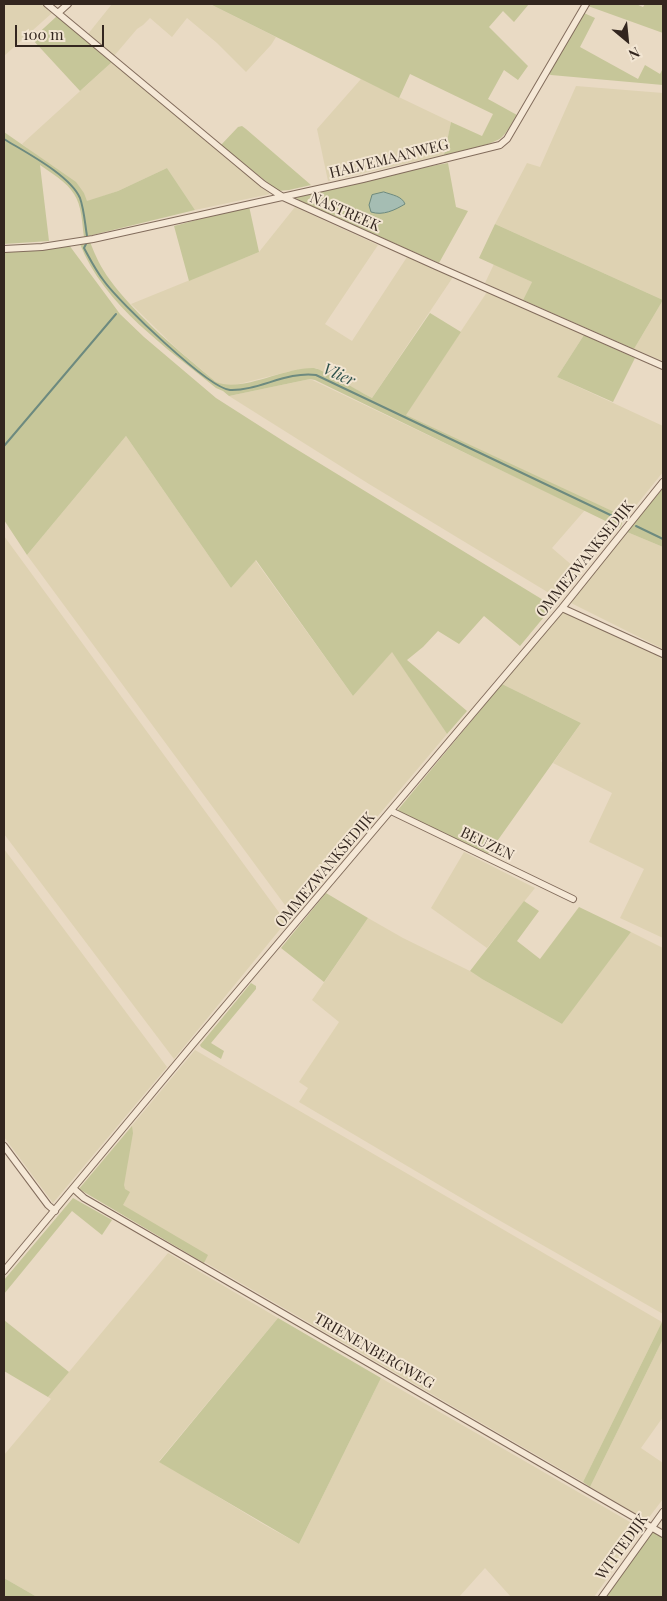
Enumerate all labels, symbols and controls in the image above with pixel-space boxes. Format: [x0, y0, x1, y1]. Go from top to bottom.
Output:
scale bar [18, 15, 106, 47]
north arrow [602, 15, 652, 65]
text: 100 m [23, 24, 64, 44]
text: N [625, 43, 643, 64]
street label: HALVEMAANWEG [328, 135, 450, 183]
street label: NASTREEK [307, 188, 383, 236]
water label: Vlier [320, 360, 358, 390]
street label: OMMEZWANKSEDIJK [532, 497, 638, 621]
street label: OMMEZWANKSEDIJK [271, 809, 379, 931]
street label: BEUZEN [457, 823, 517, 865]
street label: TRIENENBERGWEG [311, 1309, 437, 1393]
street label: WITTEDIJK [592, 1511, 652, 1583]

